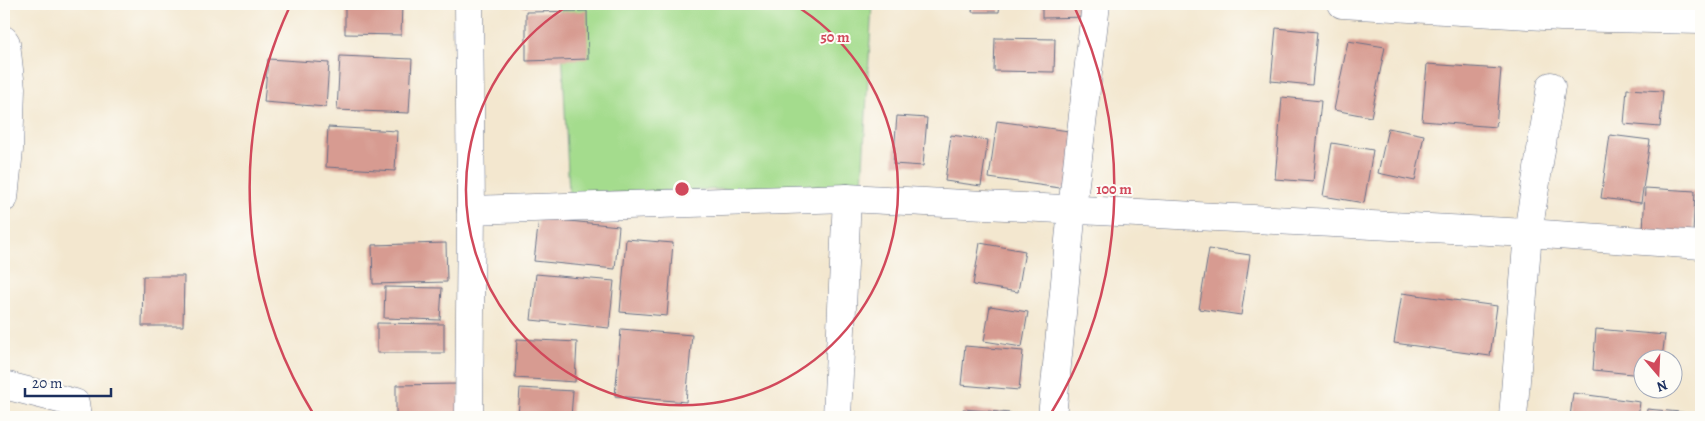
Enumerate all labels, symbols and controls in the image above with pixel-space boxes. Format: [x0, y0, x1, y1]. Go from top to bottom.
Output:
text: 50 m [820, 27, 850, 47]
text: 100 m [1096, 179, 1132, 199]
centre of rings [673, 180, 691, 198]
north arrow [1632, 348, 1682, 398]
scale bar [25, 366, 111, 398]
text: 20 m [32, 373, 63, 393]
text: N [1654, 375, 1670, 396]

